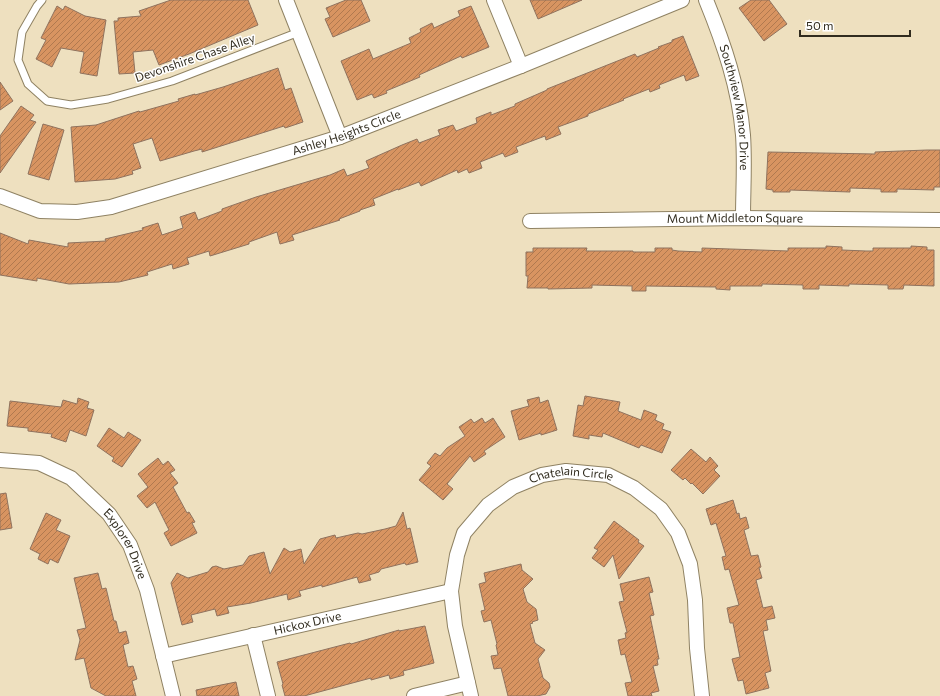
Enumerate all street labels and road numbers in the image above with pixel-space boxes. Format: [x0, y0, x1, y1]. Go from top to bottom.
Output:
street label: Devonshire Chase Alley [133, 30, 256, 84]
street label: Southview Manor Drive [717, 42, 752, 170]
street label: Ashley Heights Circle [290, 106, 402, 157]
street label: Mount Middleton Square [667, 210, 803, 225]
street label: Chatelain Circle [527, 463, 617, 486]
street label: Explorer Drive [101, 505, 150, 581]
street label: Hickox Drive [272, 608, 342, 637]

